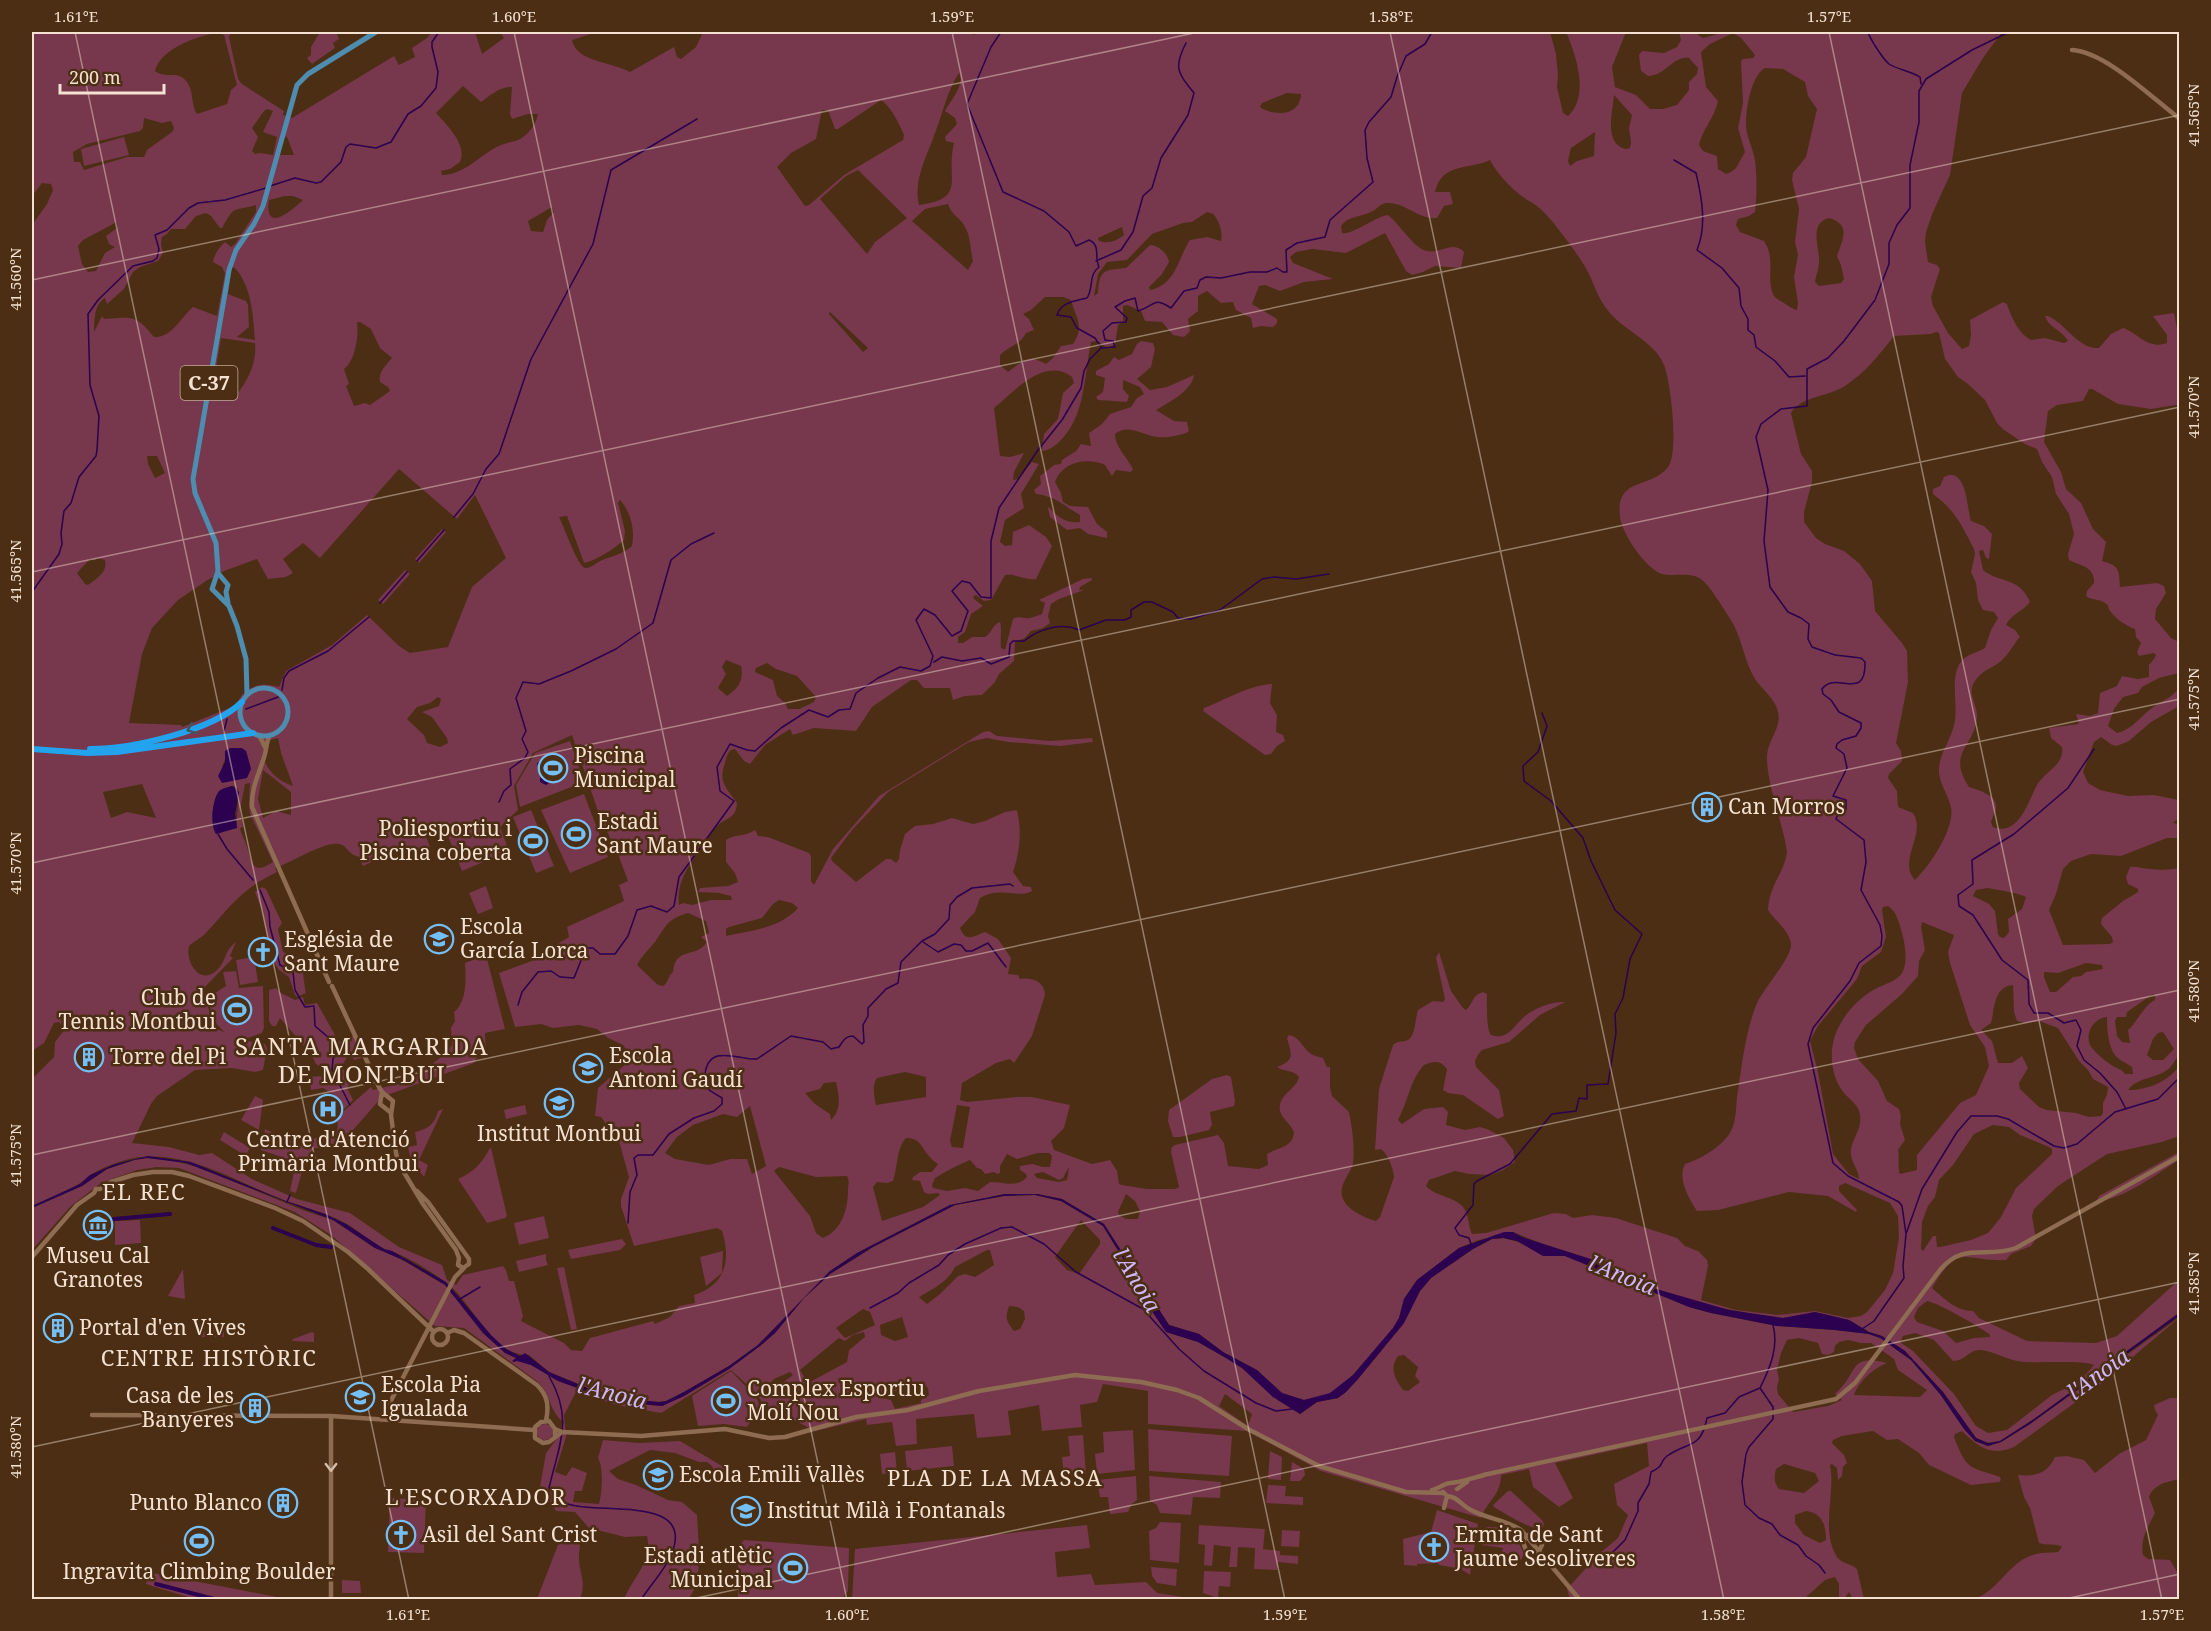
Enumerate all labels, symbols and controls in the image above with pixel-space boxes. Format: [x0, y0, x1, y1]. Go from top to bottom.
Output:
text: 1.61°E [54, 6, 98, 26]
text: 1.60°E [492, 6, 536, 26]
text: 1.59°E [930, 6, 974, 26]
text: 1.58°E [1369, 6, 1413, 26]
text: 1.57°E [1807, 6, 1851, 26]
scale bar [60, 57, 164, 95]
text: 200 m [69, 65, 121, 89]
text: 41.565°N [2183, 83, 2203, 147]
text: 41.560°N [5, 247, 25, 311]
road number: C-37 [180, 366, 238, 400]
text: 41.570°N [2183, 375, 2203, 439]
text: 41.565°N [5, 539, 25, 603]
text: 41.575°N [2183, 667, 2203, 731]
one-way arrow [186, 722, 197, 735]
place label: Piscina Municipal [574, 741, 676, 793]
sports icon: Piscina Municipal [537, 752, 569, 784]
building icon: Can Morros [1691, 791, 1723, 823]
place label: Can Morros [1728, 792, 1845, 820]
place label: Estadi Sant Maure [597, 807, 713, 859]
place label: Poliesportiu i Piscina coberta [360, 814, 512, 866]
sports icon: Estadi Sant Maure [560, 818, 592, 850]
sports icon: Poliesportiu i Piscina coberta [517, 825, 549, 857]
text: 41.570°N [5, 831, 25, 895]
place label: Escola García Lorca [460, 912, 588, 964]
school or university icon: Escola García Lorca [423, 923, 455, 955]
place label: Església de Sant Maure [284, 925, 400, 977]
church icon: Església de Sant Maure [247, 936, 279, 968]
text: 41.580°N [2183, 959, 2203, 1023]
place label: Club de Tennis Montbui [59, 983, 216, 1035]
sports icon: Club de Tennis Montbui [221, 994, 253, 1026]
district label: SANTA MARGARIDA DE MONTBUI [235, 1029, 489, 1090]
building icon: Torre del Pi [73, 1041, 105, 1073]
place label: Escola Antoni Gaudí [609, 1041, 743, 1093]
place label: Torre del Pi [110, 1042, 226, 1070]
school or university icon: Escola Antoni Gaudí [572, 1052, 604, 1084]
school or university icon: Institut Montbui [543, 1087, 575, 1119]
hospital icon: Centre d'Atenció Primària Montbui [312, 1093, 344, 1125]
place label: Institut Montbui [477, 1119, 641, 1147]
text: 41.575°N [5, 1123, 25, 1187]
place label: Centre d'Atenció Primària Montbui [238, 1125, 419, 1177]
district label: EL REC [102, 1176, 186, 1206]
museum icon: Museu Cal Granotes [82, 1209, 114, 1241]
place label: Museu Cal Granotes [46, 1241, 150, 1293]
water label: l'Anoia [1107, 1242, 1169, 1318]
water label: l'Anoia [1584, 1247, 1661, 1301]
text: 41.585°N [2183, 1251, 2203, 1315]
building icon: Portal d'en Vives [42, 1312, 74, 1344]
place label: Portal d'en Vives [79, 1313, 246, 1341]
water label: l'Anoia [2060, 1340, 2135, 1406]
district label: CENTRE HISTÒRIC [101, 1342, 317, 1372]
water label: l'Anoia [574, 1369, 650, 1415]
place label: Escola Pia Igualada [381, 1370, 481, 1422]
place label: Complex Esportiu Molí Nou [747, 1374, 925, 1426]
place label: Casa de les Banyeres [126, 1381, 234, 1433]
school or university icon: Escola Pia Igualada [344, 1381, 376, 1413]
sports icon: Complex Esportiu Molí Nou [710, 1385, 742, 1417]
building icon: Casa de les Banyeres [239, 1392, 271, 1424]
text: 41.580°N [5, 1415, 25, 1479]
school or university icon: Escola Emili Vallès [642, 1459, 674, 1491]
place label: Escola Emili Vallès [679, 1460, 865, 1488]
one-way arrow [325, 1462, 337, 1471]
district label: PLA DE LA MASSA [887, 1462, 1103, 1492]
district label: L'ESCORXADOR [385, 1481, 567, 1511]
building icon: Punto Blanco [267, 1487, 299, 1519]
place label: Punto Blanco [129, 1488, 262, 1516]
school or university icon: Institut Milà i Fontanals [730, 1495, 762, 1527]
place label: Institut Milà i Fontanals [767, 1496, 1006, 1524]
church icon: Asil del Sant Crist [385, 1519, 417, 1551]
place label: Asil del Sant Crist [422, 1520, 597, 1548]
place label: Ermita de Sant Jaume Sesoliveres [1454, 1520, 1636, 1572]
sports icon: Ingravita Climbing Boulder [183, 1525, 215, 1557]
church icon: Ermita de Sant Jaume Sesoliveres [1418, 1531, 1450, 1563]
place label: Estadi atlètic Municipal [644, 1541, 772, 1593]
sports icon: Estadi atlètic Municipal [777, 1552, 809, 1584]
place label: Ingravita Climbing Boulder [63, 1557, 336, 1585]
text: 1.61°E [386, 1604, 430, 1624]
text: 1.60°E [825, 1604, 869, 1624]
text: 1.59°E [1263, 1604, 1307, 1624]
text: 1.58°E [1701, 1604, 1745, 1624]
text: 1.57°E [2140, 1604, 2184, 1624]

